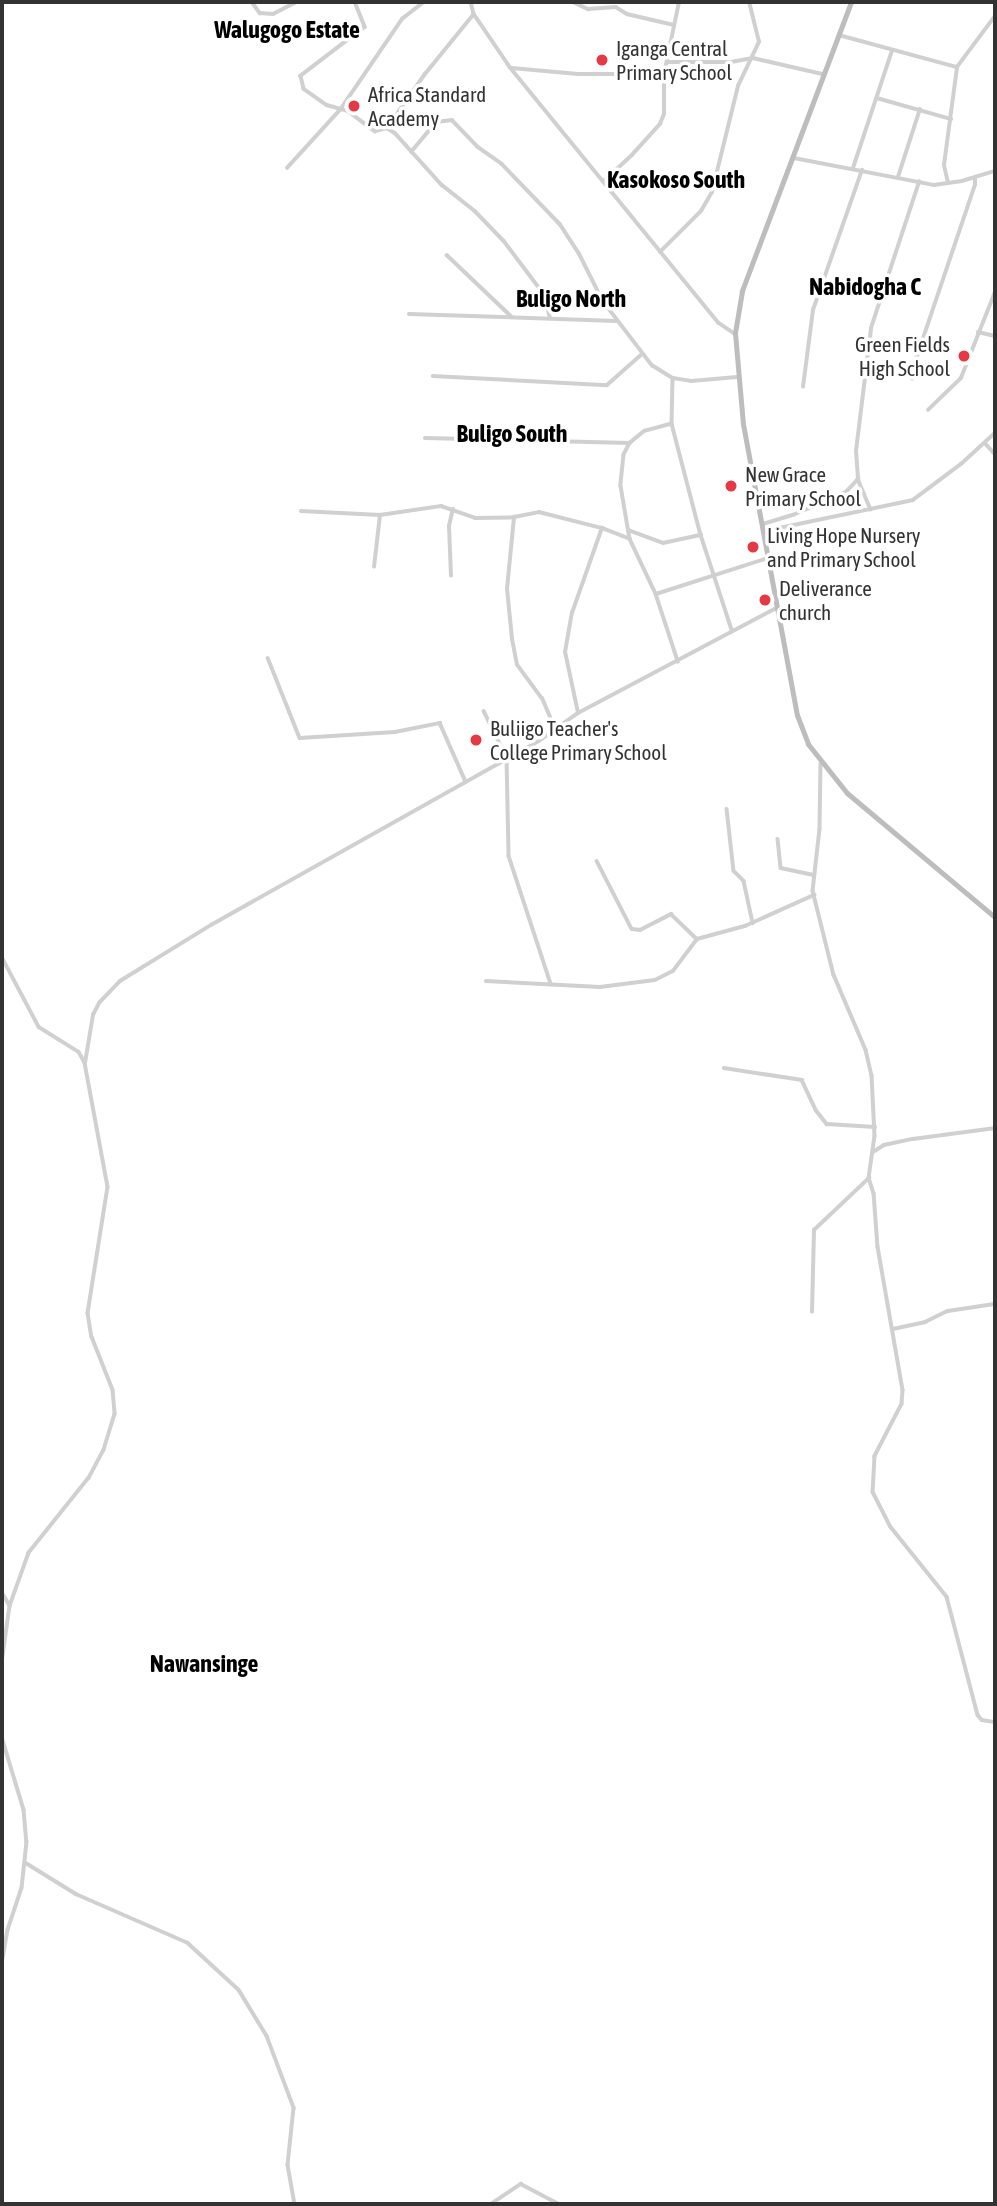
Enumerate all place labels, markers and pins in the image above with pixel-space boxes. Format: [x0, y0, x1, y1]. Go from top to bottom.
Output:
place label: Iganga Central Primary School [616, 35, 732, 85]
marker: Iganga Central Primary School [594, 52, 610, 68]
place label: Africa Standard Academy [368, 81, 486, 131]
marker: Africa Standard Academy [346, 98, 362, 114]
place label: Green Fields High School [855, 331, 950, 381]
marker: Green Fields High School [956, 348, 972, 364]
place label: New Grace Primary School [745, 461, 861, 511]
marker: New Grace Primary School [723, 478, 739, 494]
place label: Living Hope Nursery and Primary School [767, 522, 920, 572]
marker: Living Hope Nursery and Primary School [745, 539, 761, 555]
place label: Deliverance church [779, 575, 872, 625]
marker: Deliverance church [757, 592, 773, 608]
place label: Buliigo Teacher's College Primary School [490, 715, 667, 765]
marker: Buliigo Teacher's College Primary School [468, 732, 484, 748]

